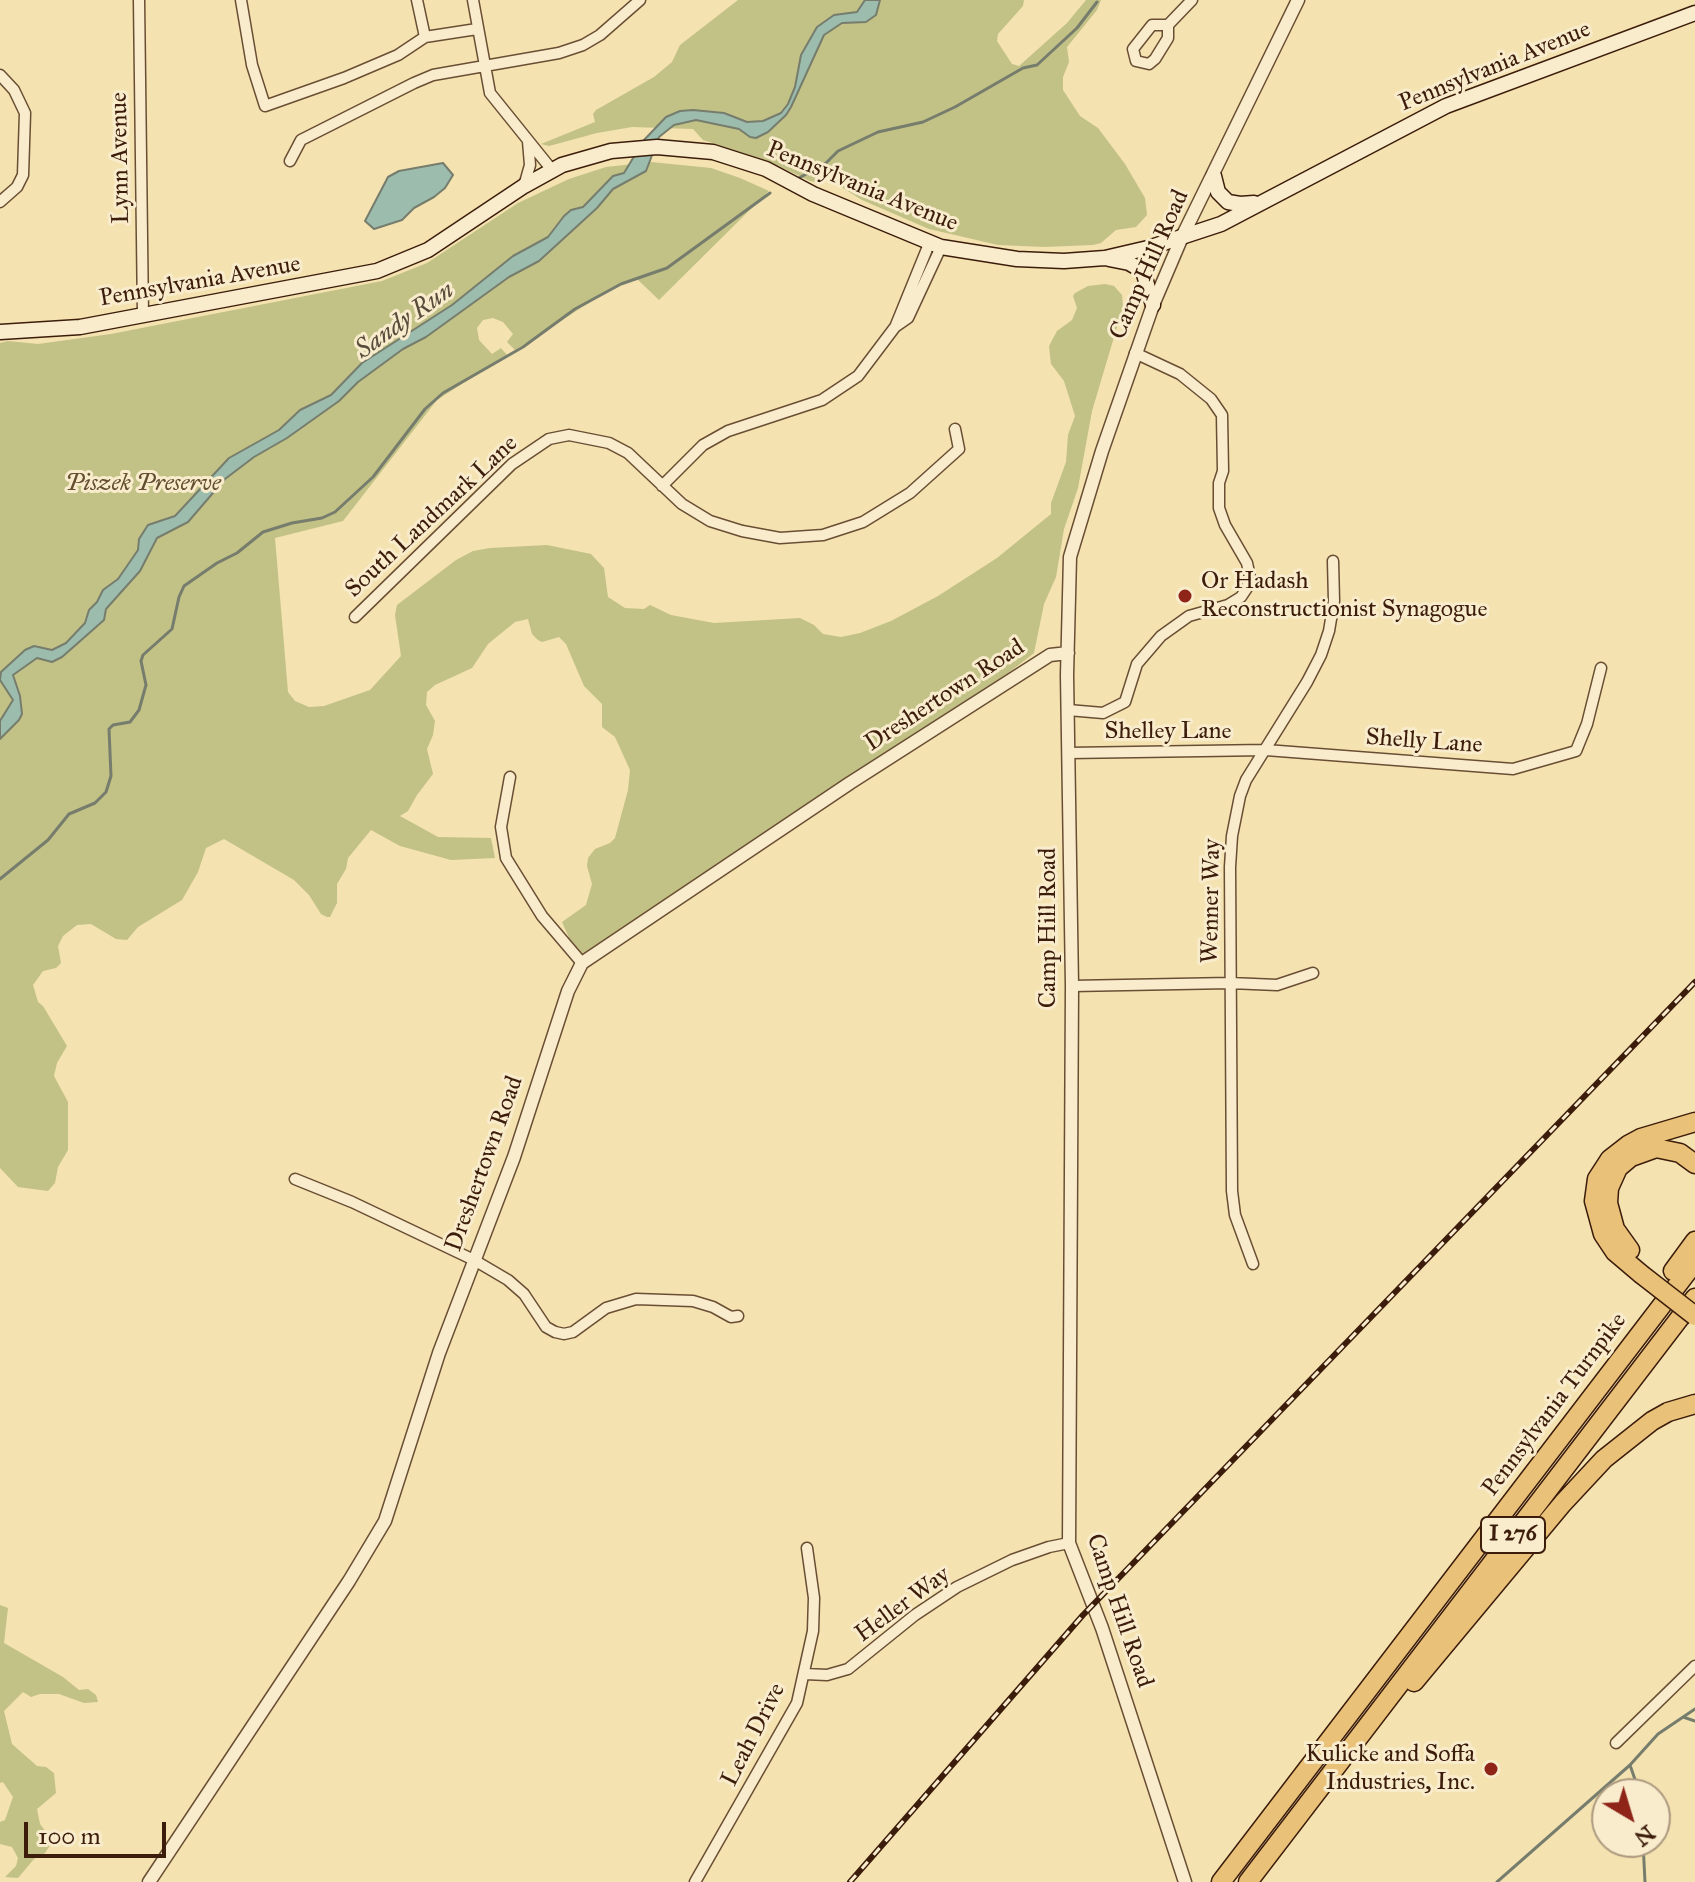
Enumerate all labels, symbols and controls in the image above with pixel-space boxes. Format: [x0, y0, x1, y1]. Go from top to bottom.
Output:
street label: Pennsylvania Avenue [1395, 15, 1595, 119]
street label: Lynn Avenue [105, 92, 137, 224]
street label: Pennsylvania Avenue [762, 135, 962, 239]
street label: Camp Hill Road [1104, 186, 1196, 344]
street label: Pennsylvania Avenue [97, 250, 303, 314]
water label: Sandy Run [349, 276, 461, 366]
street label: South Landmark Lane [340, 430, 524, 604]
park label: Piszek Preserve [65, 470, 221, 498]
place label: Or Hadash Reconstructionist Synagogue [1201, 568, 1487, 624]
marker: Or Hadash Reconstructionist Synagogue [1176, 587, 1194, 605]
street label: Dreshertown Road [860, 634, 1030, 758]
street label: Shelley Lane [1104, 718, 1232, 746]
street label: Shelly Lane [1365, 724, 1483, 760]
street label: Wenner Way [1197, 838, 1227, 964]
street label: Camp Hill Road [1035, 848, 1063, 1008]
street label: Dreshertown Road [440, 1072, 530, 1256]
street label: Pennsylvania Turnpike [1477, 1308, 1633, 1502]
road number: I 276 [1481, 1517, 1545, 1553]
street label: Camp Hill Road [1079, 1530, 1159, 1692]
street label: Heller Way [850, 1561, 956, 1649]
street label: Leah Drive [716, 1679, 792, 1791]
place label: Kulicke and Soffa Industries, Inc. [1305, 1741, 1475, 1797]
marker: Kulicke and Soffa Industries, Inc. [1482, 1760, 1500, 1778]
north arrow [1591, 1778, 1671, 1858]
scale bar [28, 1806, 170, 1856]
text: N [1629, 1819, 1661, 1852]
text: 100 m [38, 1821, 101, 1851]

